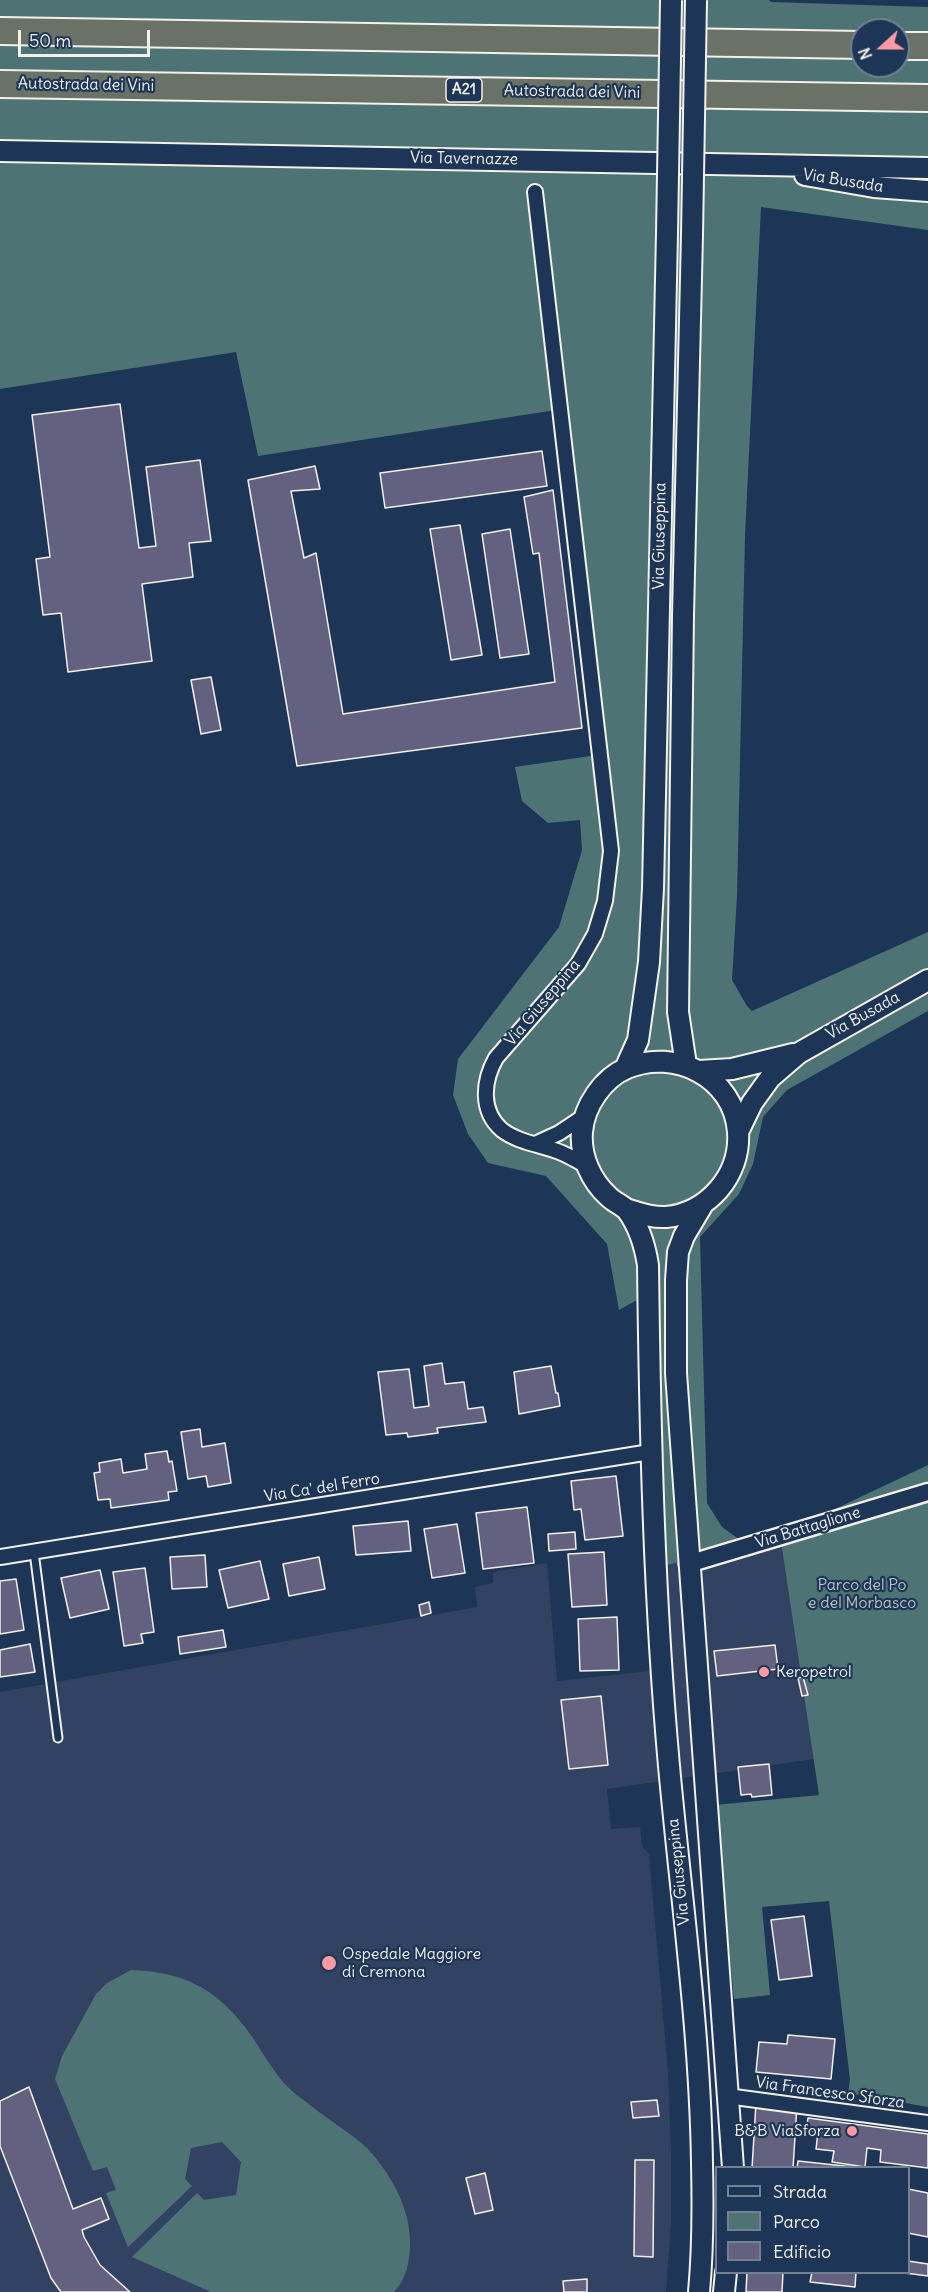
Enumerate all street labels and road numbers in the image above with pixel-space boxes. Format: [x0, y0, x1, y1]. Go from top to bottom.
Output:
street label: Autostrada dei Vini [18, 74, 154, 96]
road number: A21 [446, 78, 482, 102]
street label: Autostrada dei Vini [504, 81, 640, 103]
street label: Via Tavernazze [410, 148, 518, 170]
street label: Via Busada [801, 165, 885, 197]
street label: Via Giuseppina [649, 482, 671, 590]
street label: Via Giuseppina [501, 956, 585, 1050]
street label: Via Busada [823, 988, 903, 1044]
street label: Via Ca' del Ferro [263, 1469, 381, 1507]
street label: Via Battaglione [753, 1503, 863, 1553]
street label: Via Giuseppina [664, 1818, 694, 1926]
street label: Via Francesco Sforza [754, 2073, 906, 2113]

